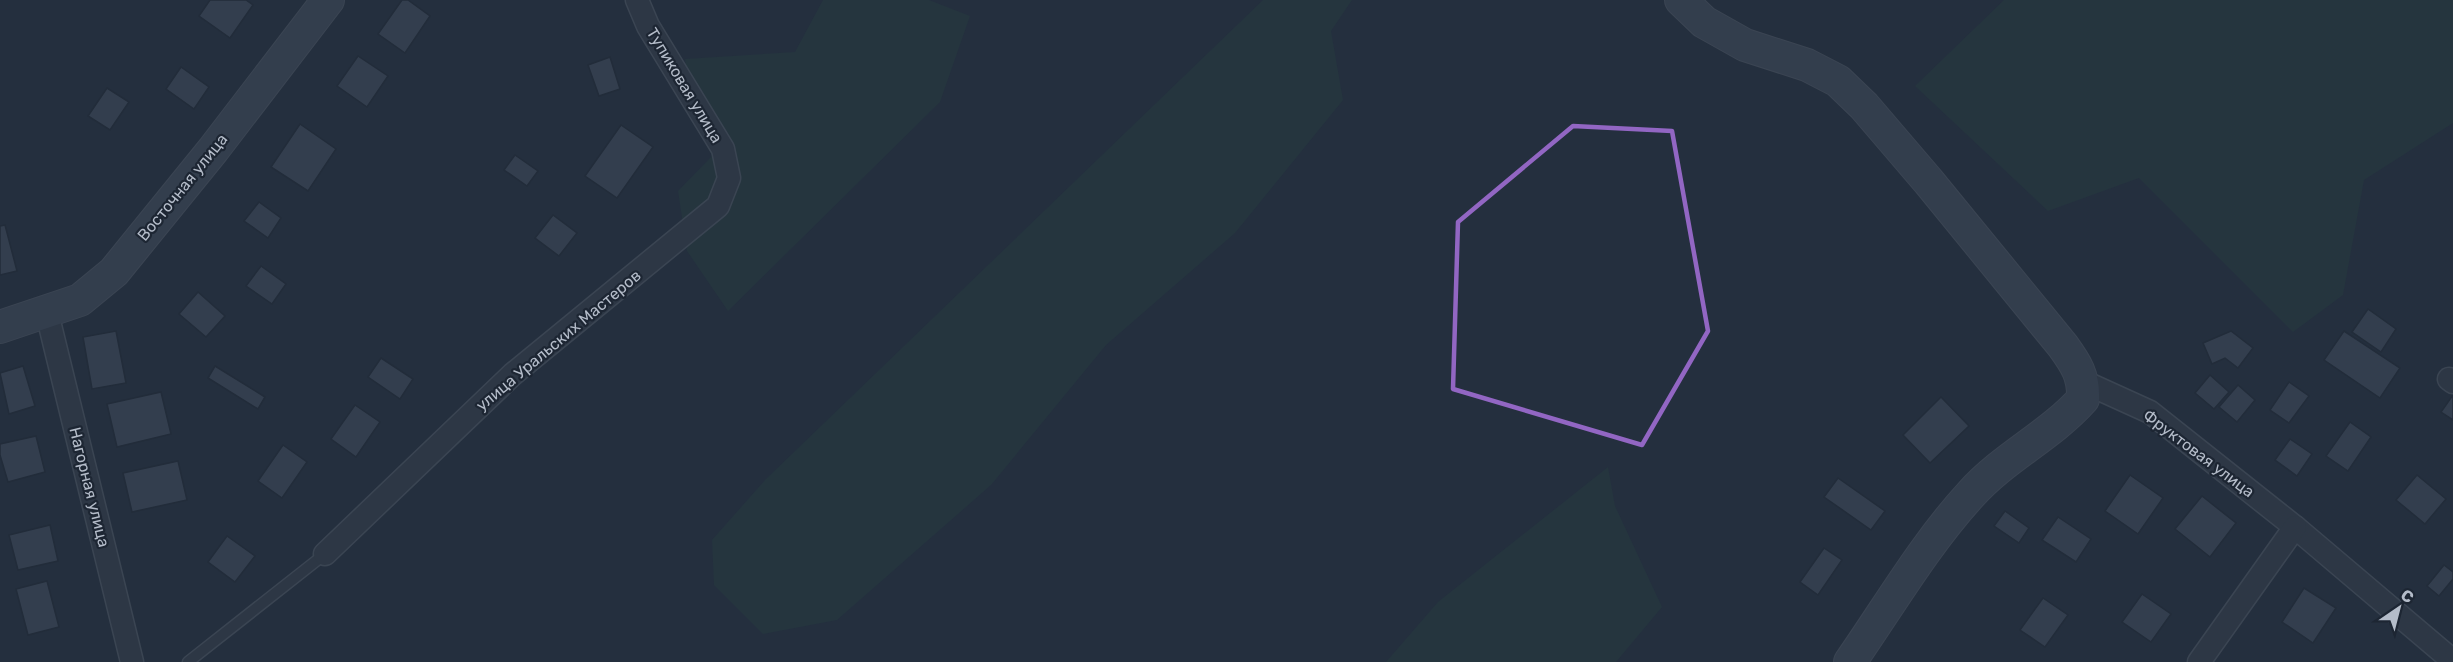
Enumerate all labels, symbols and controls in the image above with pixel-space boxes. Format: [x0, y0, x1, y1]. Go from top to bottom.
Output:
street label: Тупиковая улица [643, 24, 726, 146]
street label: Восточная улица [133, 130, 231, 245]
street label: улица Уральских Мастеров [472, 266, 645, 415]
street label: Фруктовая улица [2139, 405, 2258, 501]
street label: Нагорная улица [65, 425, 114, 549]
north arrow [2369, 578, 2429, 638]
text: С [2397, 585, 2417, 607]

